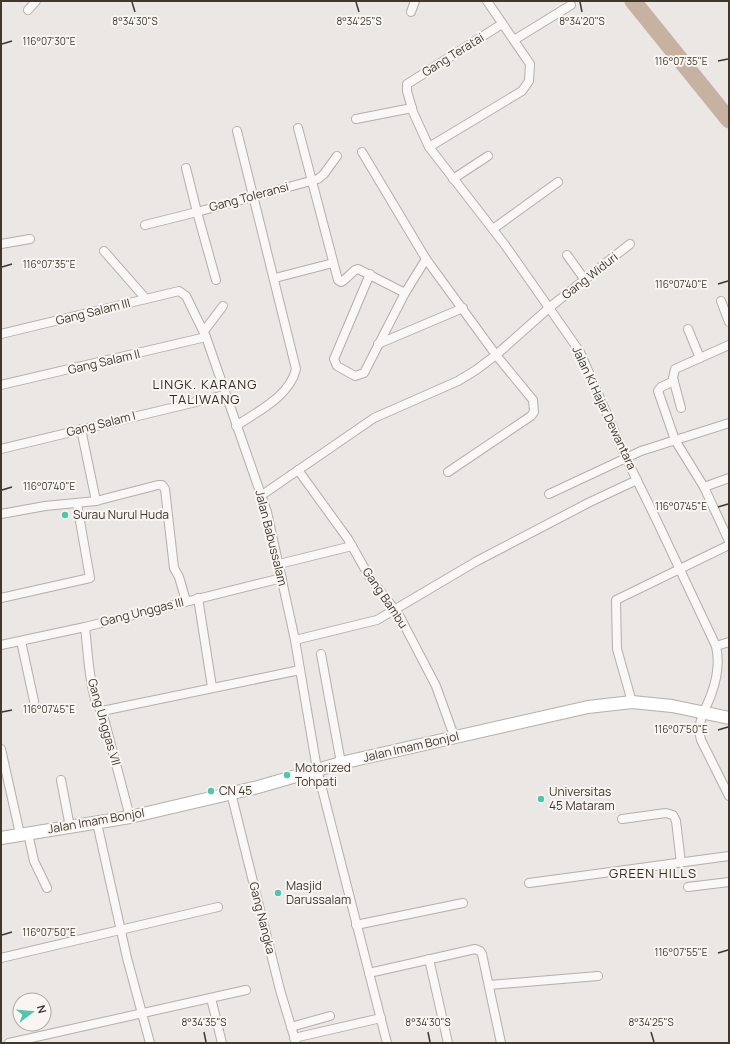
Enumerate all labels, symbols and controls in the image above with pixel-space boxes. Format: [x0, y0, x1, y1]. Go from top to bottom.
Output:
text: 8°34'30"S [112, 14, 158, 28]
text: 8°34'25"S [336, 14, 382, 28]
text: 8°34'20"S [559, 14, 605, 28]
street label: Gang Teratai [419, 29, 487, 80]
text: 116°07'30"E [22, 34, 76, 48]
text: 116°07'35"E [655, 54, 708, 68]
street label: Gang Toleransi [207, 178, 291, 215]
street label: Gang Widuri [558, 248, 621, 303]
text: 116°07'35"E [23, 257, 76, 271]
text: 116°07'40"E [655, 277, 707, 291]
street label: Gang Salam III [54, 294, 132, 329]
street label: Jalan Ki Hajar Dewantara [568, 343, 641, 472]
street label: Gang Salam II [66, 345, 142, 378]
district label: LINGK. KARANG TALIWANG [153, 375, 257, 408]
street label: Gang Salam I [65, 407, 137, 440]
text: 116°07'40"E [23, 479, 75, 493]
street label: Jalan Babussalam [251, 488, 292, 588]
text: 116°07'45"E [655, 499, 707, 513]
place label: Surau Nurul Huda [73, 506, 169, 523]
marker: Surau Nurul Huda [60, 510, 70, 520]
street label: Gang Bambu [359, 564, 412, 632]
street label: Gang Unggas III [98, 593, 185, 630]
street label: Gang Unggas VII [84, 676, 125, 767]
text: 116°07'45"E [23, 702, 75, 716]
text: 116°07'50"E [654, 722, 708, 736]
street label: Jalan Imam Bonjol [361, 727, 461, 766]
place label: Motorized Tohpati [295, 759, 351, 790]
marker: Motorized Tohpati [282, 770, 292, 780]
place label: CN 45 [219, 782, 252, 799]
place label: Universitas 45 Mataram [549, 783, 615, 814]
marker: CN 45 [206, 786, 216, 796]
marker: Universitas 45 Mataram [536, 794, 546, 804]
street label: Jalan Imam Bonjol [46, 804, 146, 837]
district label: GREEN HILLS [609, 864, 697, 882]
place label: Masjid Darussalam [286, 877, 351, 908]
street label: Gang Nangka [245, 880, 280, 956]
marker: Masjid Darussalam [273, 888, 283, 898]
text: 116°07'50"E [22, 925, 76, 939]
text: 116°07'55"E [655, 945, 708, 959]
north arrow [12, 992, 52, 1032]
text: N [34, 1003, 50, 1015]
text: 8°34'35"S [182, 1015, 226, 1029]
text: 8°34'30"S [405, 1015, 451, 1029]
text: 8°34'25"S [628, 1015, 674, 1029]

